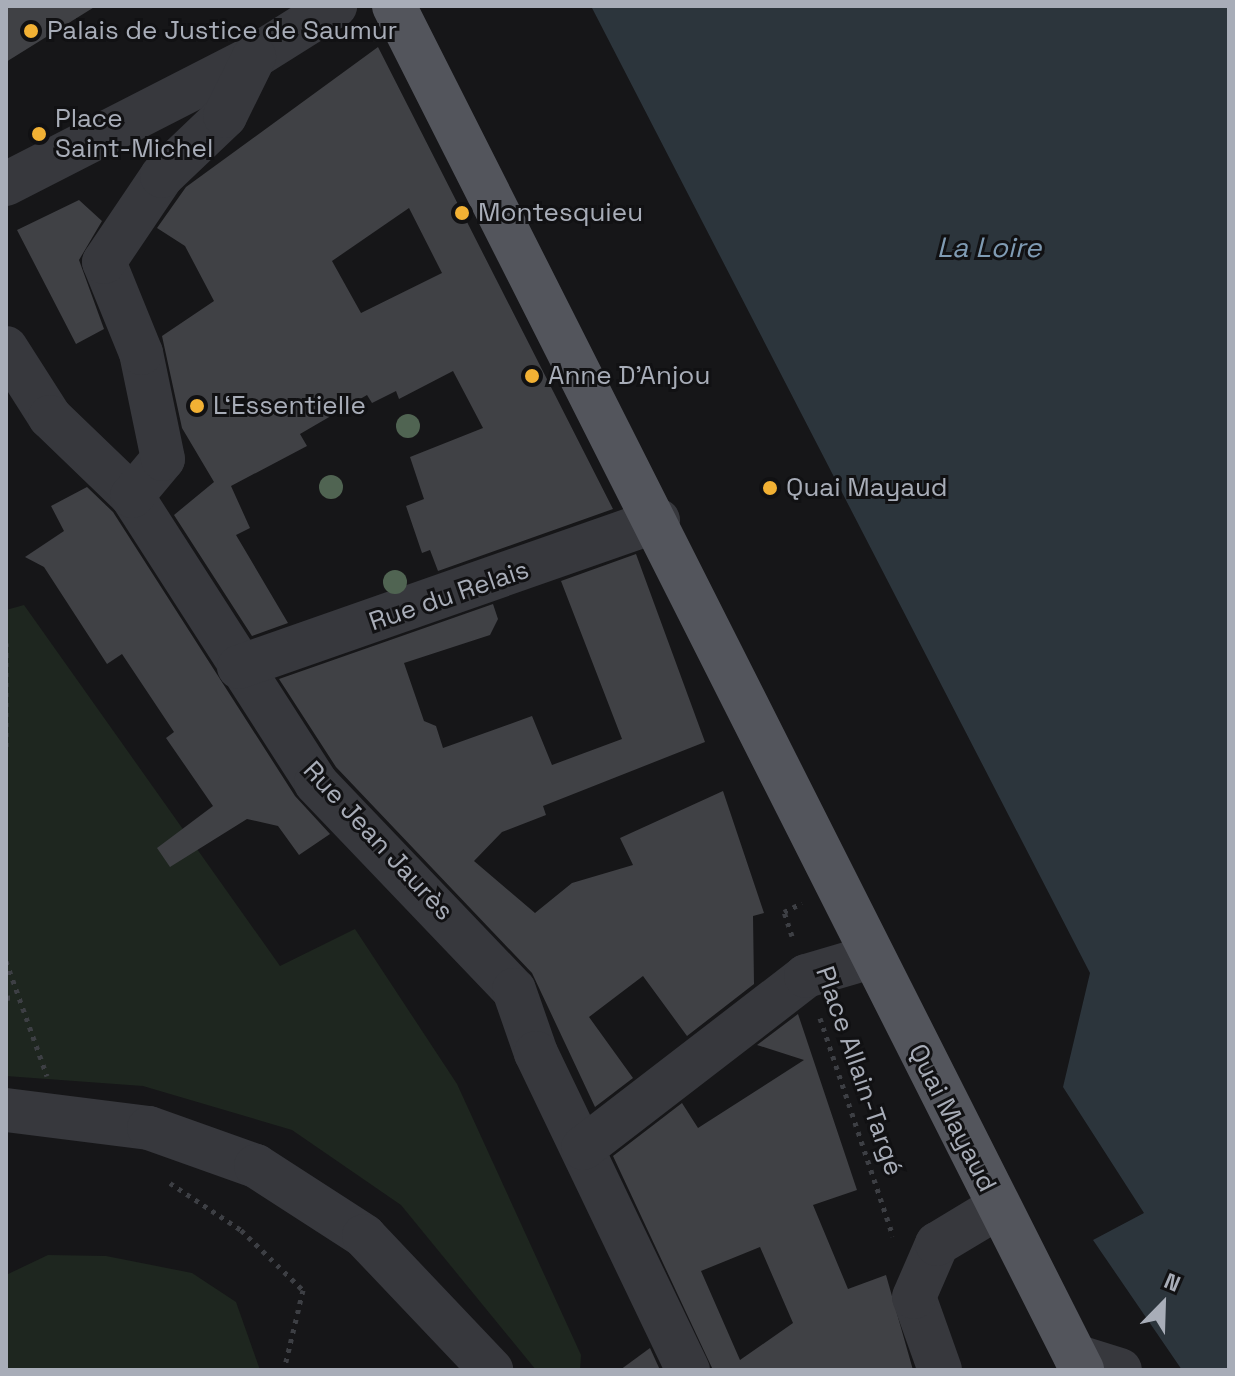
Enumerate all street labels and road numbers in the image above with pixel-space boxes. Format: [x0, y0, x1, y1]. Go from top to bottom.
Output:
street label: Rue du Relais [365, 554, 533, 638]
street label: Rue Jean Jaurès [296, 755, 460, 927]
street label: Place Allain-Targé [808, 962, 910, 1180]
street label: Quai Mayaud [901, 1039, 1003, 1197]

